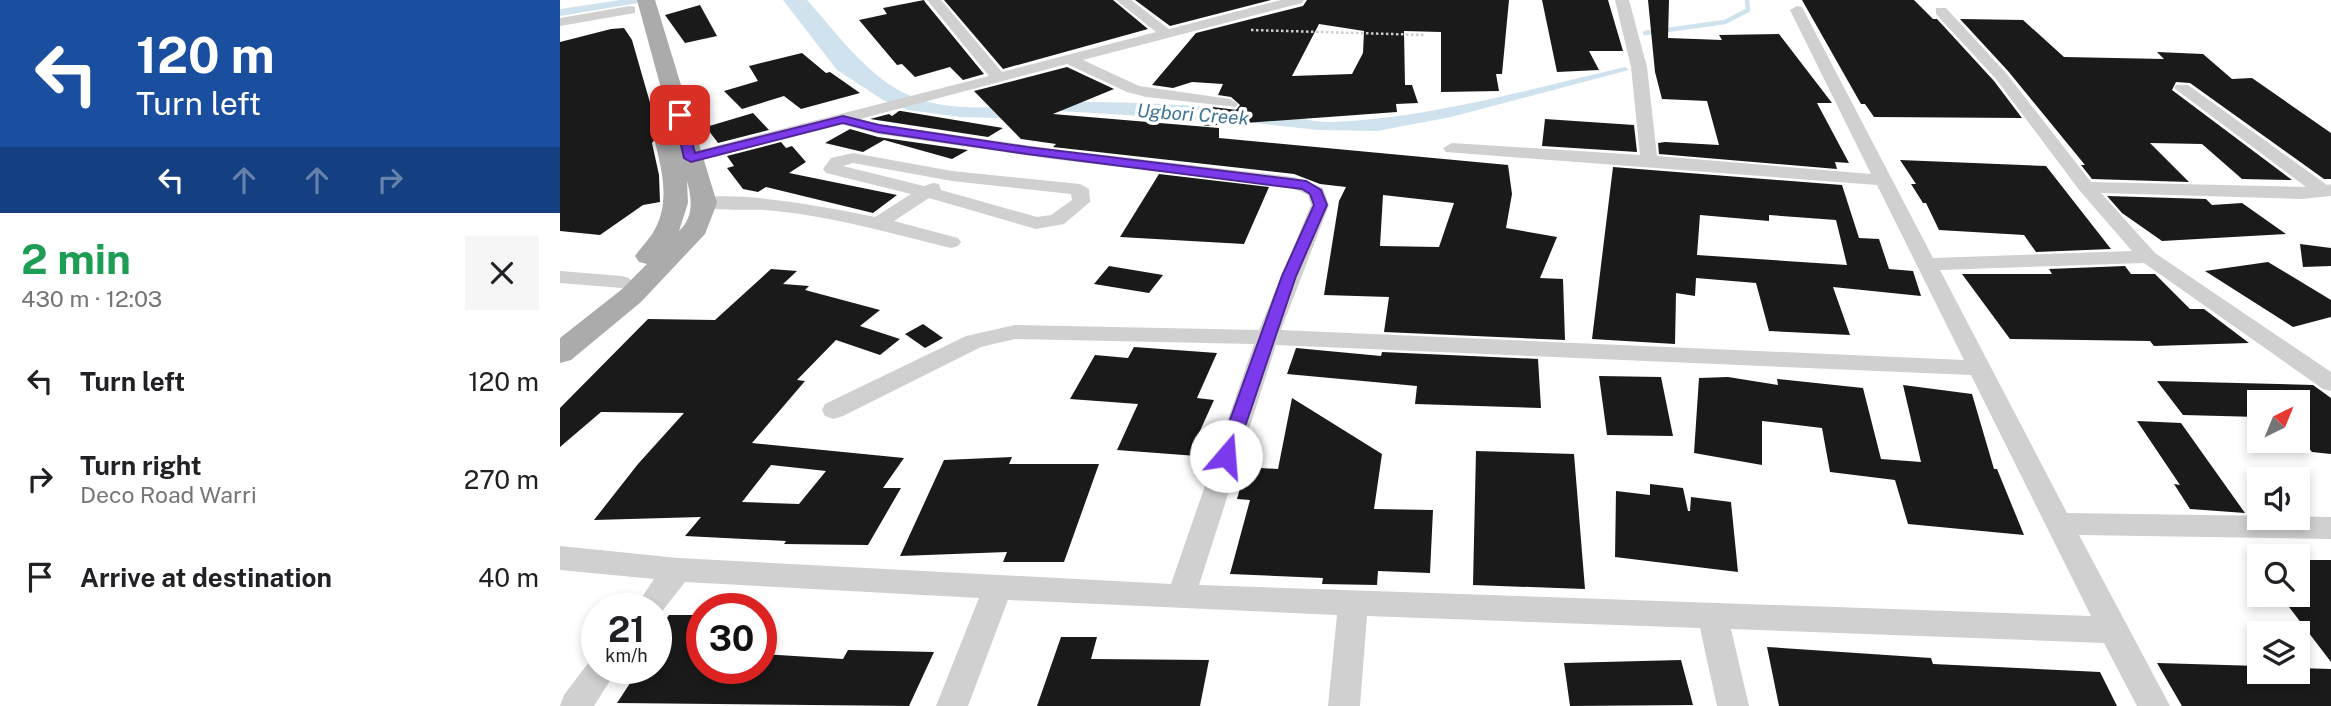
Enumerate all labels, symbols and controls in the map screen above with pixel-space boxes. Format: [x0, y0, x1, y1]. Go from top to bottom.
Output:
text: 120 m [136, 26, 275, 84]
icon: left [21, 28, 112, 119]
text: Turn left [136, 85, 261, 122]
pin [650, 85, 710, 145]
icon: arrive [661, 96, 699, 134]
water label: Ugbori Creek [1136, 99, 1250, 129]
icon: left [152, 161, 190, 199]
icon: ahead [225, 161, 263, 199]
icon: ahead [298, 161, 336, 199]
icon: right [371, 161, 409, 199]
text: 2 min [21, 234, 131, 283]
button: close [465, 236, 539, 310]
text: 430 m · 12:03 [21, 285, 162, 312]
icon: left [21, 362, 59, 400]
text: Turn left [80, 366, 185, 397]
text: 120 m [468, 366, 539, 397]
north arrow [2247, 390, 2310, 453]
map controls [2247, 390, 2310, 684]
position arrow [1189, 419, 1263, 493]
text: Turn right [80, 450, 202, 481]
icon: right [21, 460, 59, 498]
text: 270 m [464, 464, 539, 495]
button: sound [2247, 467, 2310, 530]
text: Deco Road Warri [80, 481, 257, 508]
button: search [2247, 544, 2310, 607]
icon: arrive [21, 558, 59, 596]
text: Arrive at destination [80, 562, 332, 593]
text: 40 m [478, 562, 539, 593]
speed limit sign: 30 [686, 593, 777, 684]
text: 21 [608, 609, 645, 650]
button: layers [2247, 621, 2310, 684]
text: km/h [605, 645, 648, 666]

